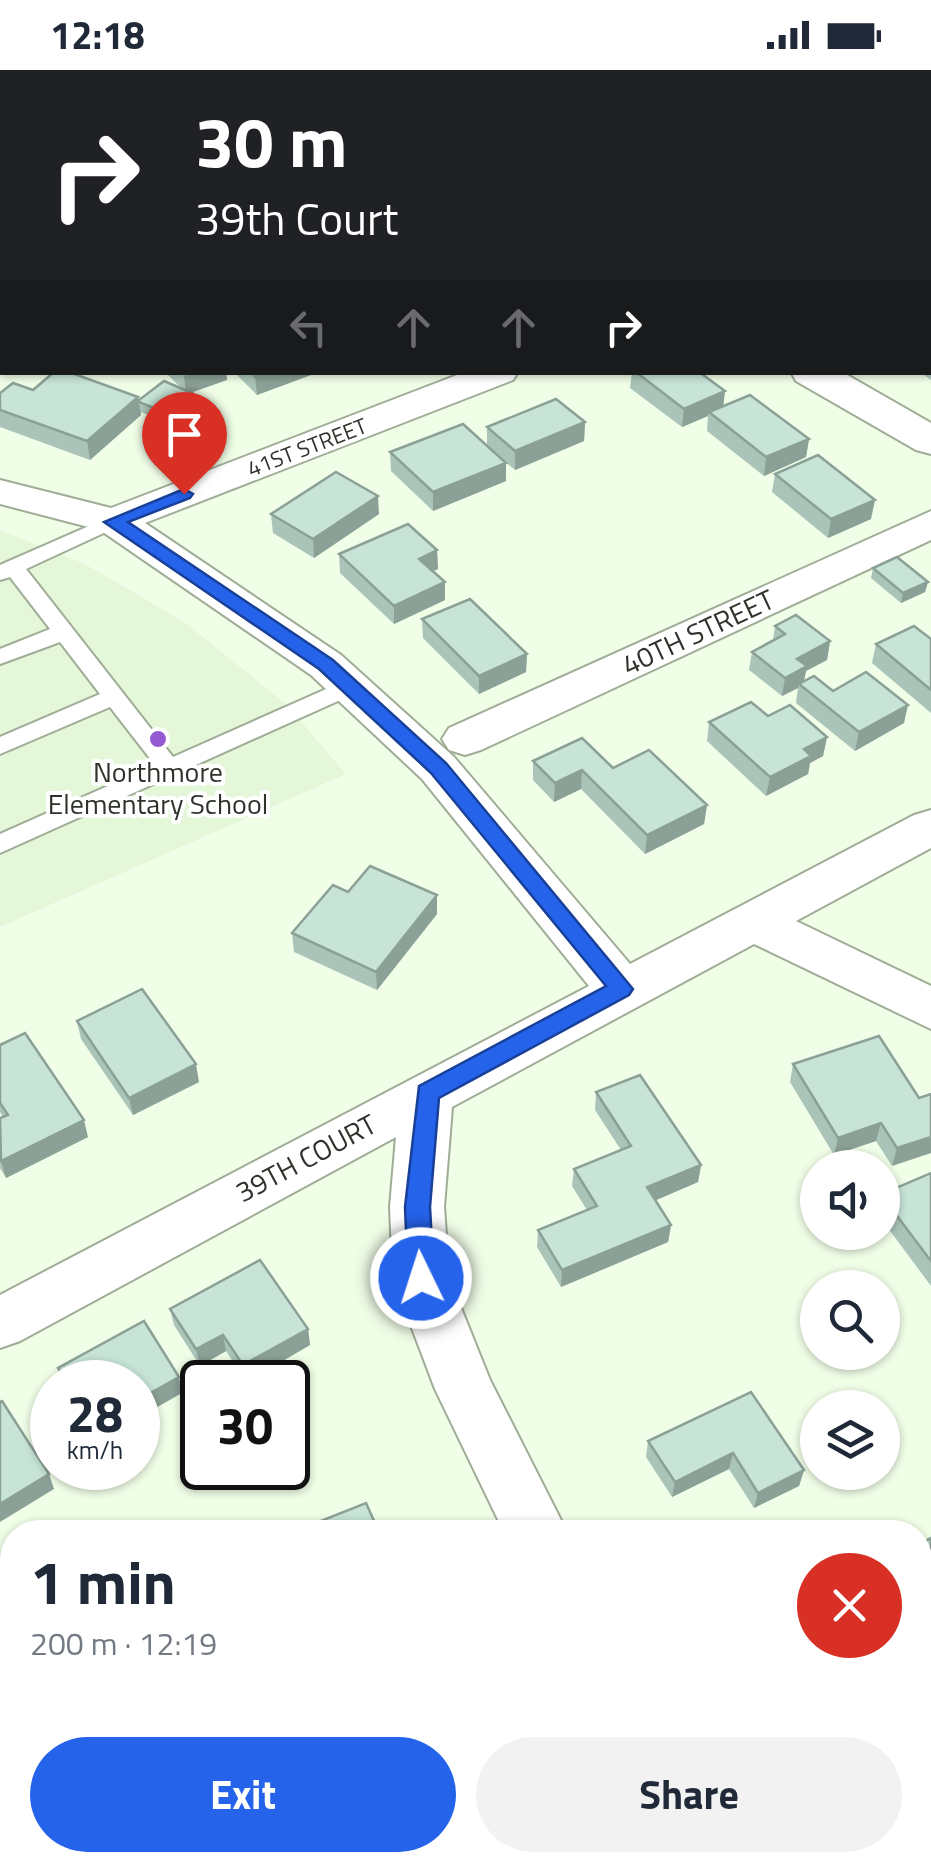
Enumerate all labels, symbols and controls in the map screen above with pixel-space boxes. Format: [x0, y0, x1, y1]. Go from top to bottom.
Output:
text: 12:18 [50, 6, 145, 64]
text: 30 m [195, 88, 348, 194]
icon: right [30, 110, 160, 240]
text: 39th Court [195, 184, 398, 252]
icon: left [281, 300, 336, 355]
icon: ahead [386, 300, 441, 355]
icon: ahead [491, 300, 546, 355]
icon: right [596, 300, 651, 355]
pin [142, 392, 227, 495]
icon: arrive [157, 407, 212, 462]
street label: 41ST STREET [242, 408, 372, 485]
street label: 40TH STREET [614, 577, 781, 686]
marker: Northmore Elementary School [147, 728, 169, 750]
place label: Northmore Elementary School [48, 750, 268, 825]
street label: 39TH COURT [228, 1102, 384, 1213]
map controls [800, 1150, 900, 1490]
button: sound [800, 1150, 900, 1250]
position arrow [369, 1226, 473, 1330]
button: search [800, 1270, 900, 1370]
speed limit sign: 30 [180, 1360, 310, 1490]
text: 28 [67, 1375, 123, 1451]
button: layers [800, 1390, 900, 1490]
text: km/h [67, 1431, 123, 1469]
text: 1 min [30, 1536, 176, 1627]
button: close [797, 1553, 902, 1658]
text: 200 m · 12:19 [30, 1619, 217, 1667]
button: Exit [30, 1737, 456, 1852]
button: Share [476, 1737, 902, 1852]

